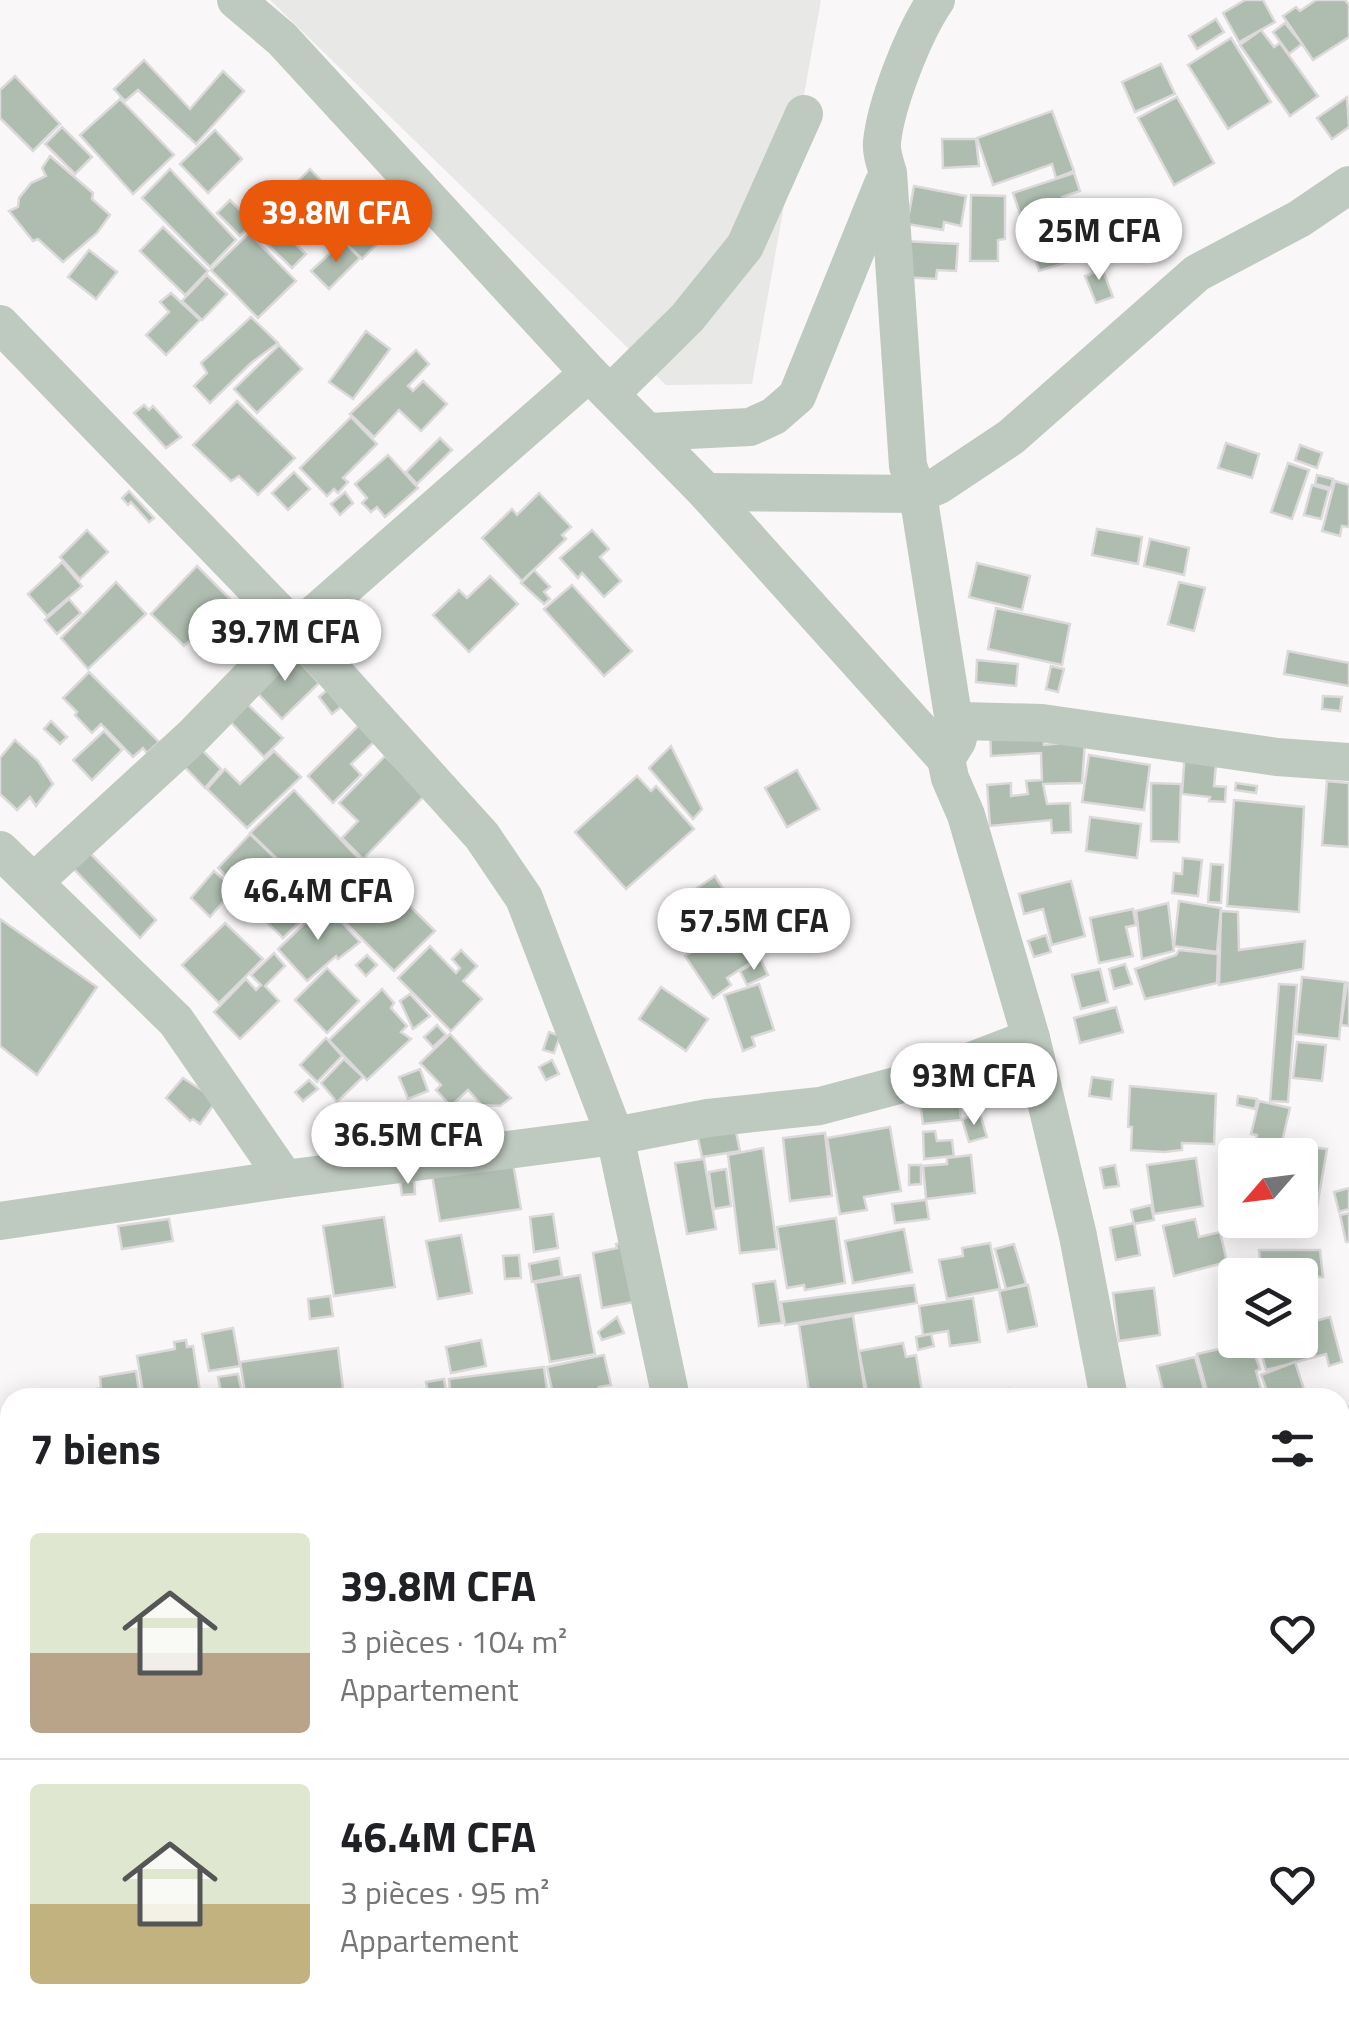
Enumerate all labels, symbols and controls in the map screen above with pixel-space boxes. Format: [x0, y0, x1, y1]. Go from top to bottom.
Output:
pin: 39.8M CFA [222, 180, 450, 265]
text: 39.8M CFA [261, 188, 411, 236]
pin: 25M CFA [1007, 198, 1191, 283]
text: 25M CFA [1037, 206, 1161, 254]
pin: 39.7M CFA [171, 599, 399, 684]
text: 39.7M CFA [210, 607, 360, 655]
pin: 46.4M CFA [204, 858, 432, 943]
text: 46.4M CFA [243, 866, 393, 914]
pin: 57.5M CFA [640, 888, 868, 973]
text: 57.5M CFA [679, 896, 829, 944]
pin: 93M CFA [882, 1043, 1066, 1128]
text: 93M CFA [912, 1051, 1036, 1099]
pin: 36.5M CFA [294, 1102, 522, 1187]
text: 36.5M CFA [333, 1110, 483, 1158]
north arrow [1218, 1138, 1318, 1238]
map controls [1218, 1138, 1318, 1358]
button: layers [1218, 1258, 1318, 1358]
text: 7 biens [30, 1416, 161, 1480]
icon: filters [1265, 1421, 1320, 1476]
text: 39.8M CFA [340, 1553, 536, 1617]
icon: home [110, 1573, 230, 1693]
icon: heart [1265, 1606, 1320, 1661]
text: 3 pièces · 104 m² [340, 1617, 567, 1665]
text: Appartement [340, 1665, 519, 1713]
text: 46.4M CFA [340, 1804, 536, 1868]
icon: home [110, 1824, 230, 1944]
icon: heart [1265, 1857, 1320, 1912]
text: 3 pièces · 95 m² [340, 1868, 549, 1916]
text: Appartement [340, 1916, 519, 1964]

